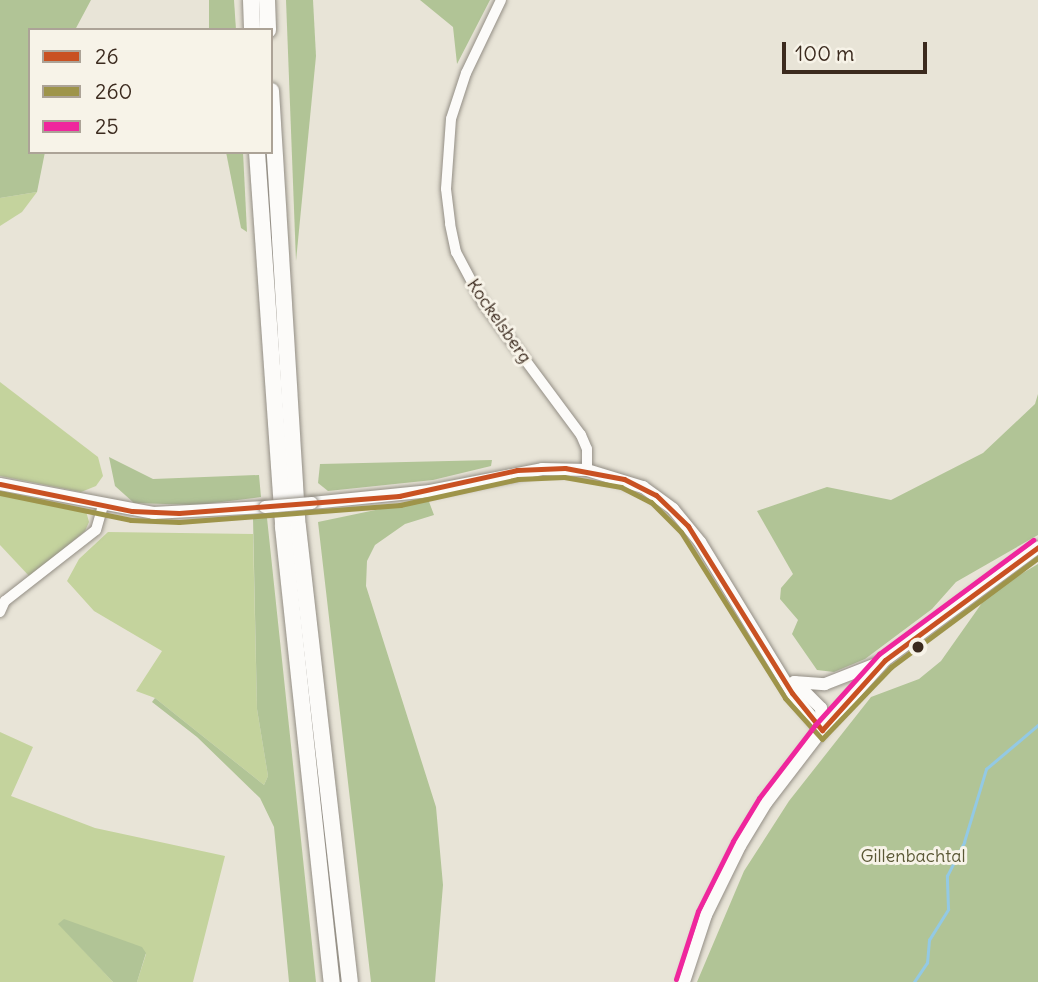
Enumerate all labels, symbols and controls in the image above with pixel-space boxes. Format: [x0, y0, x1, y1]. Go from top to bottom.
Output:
legend [28, 28, 273, 154]
scale bar [786, 28, 931, 72]
text: 100 m [795, 40, 854, 67]
text: 26 [95, 43, 119, 70]
text: 260 [95, 78, 132, 105]
text: 25 [95, 113, 119, 140]
street label: Kockelsberg [462, 275, 536, 367]
unlabelled marker [911, 640, 925, 654]
park label: Gillenbachtal [860, 845, 966, 867]

